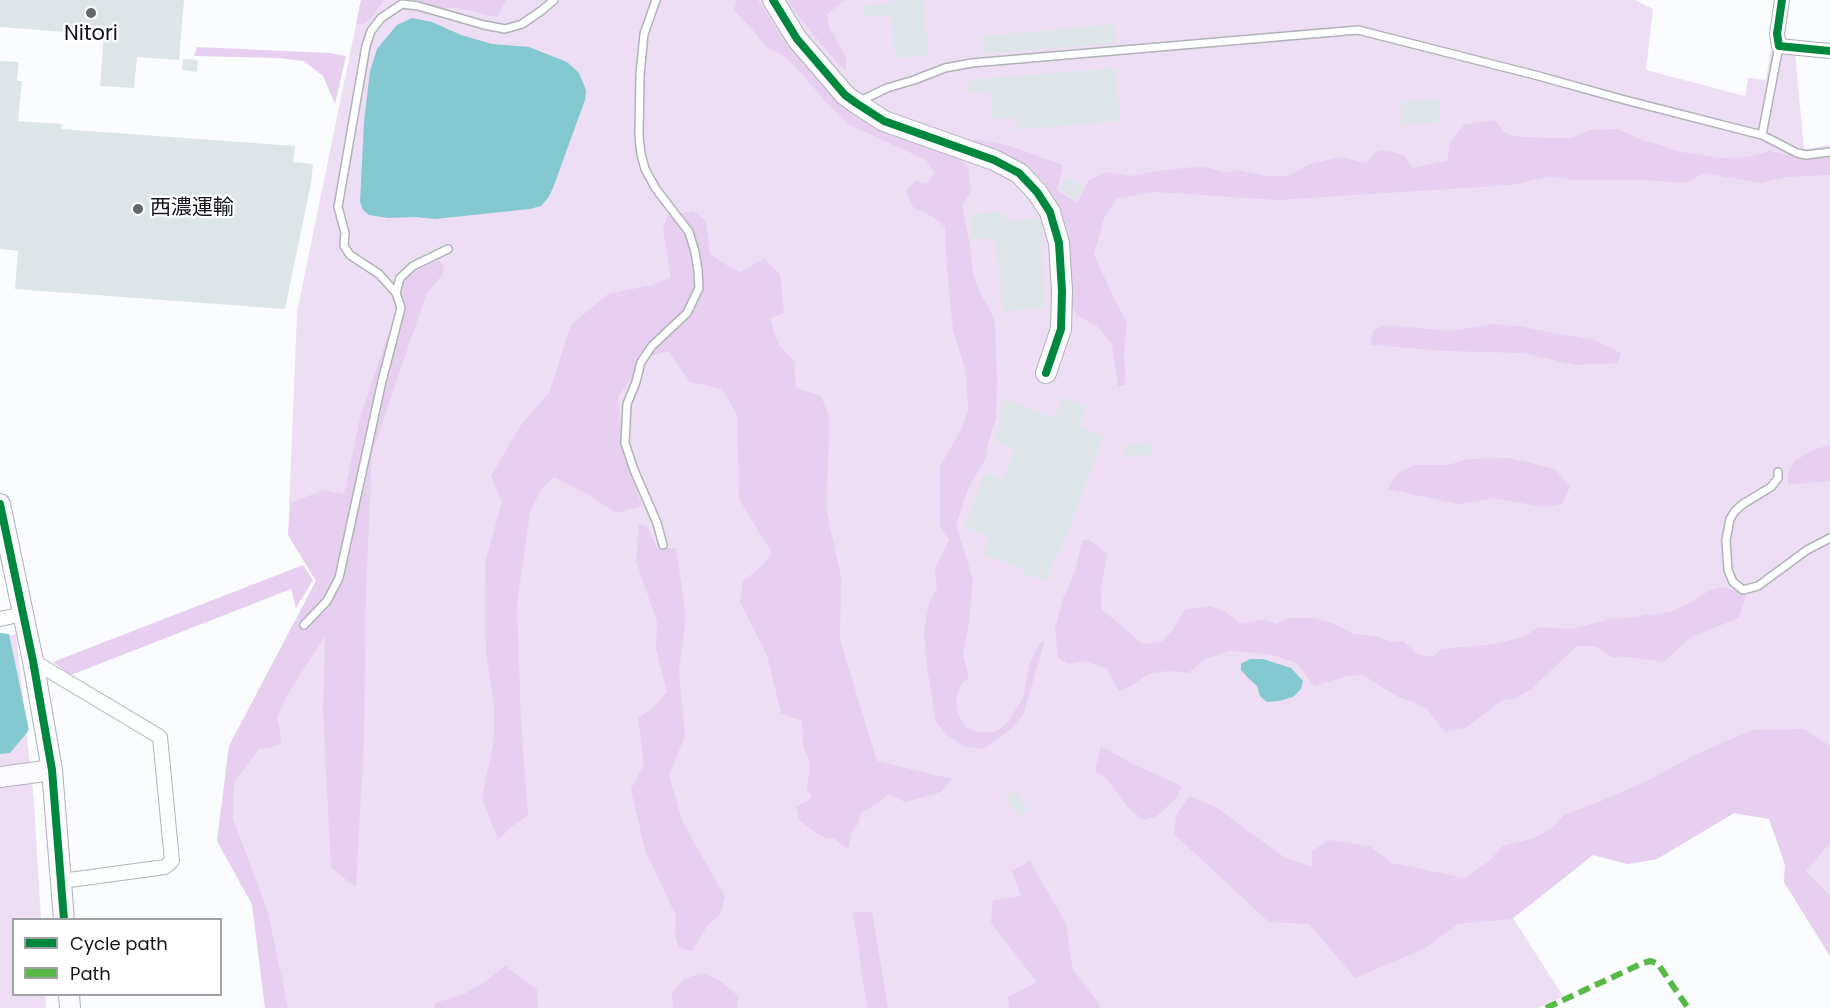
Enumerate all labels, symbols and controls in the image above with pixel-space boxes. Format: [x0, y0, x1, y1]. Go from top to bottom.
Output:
marker: Nitori [84, 6, 98, 20]
place label: Nitori [64, 22, 118, 48]
place label: 西濃運輸 [150, 196, 234, 222]
marker: 西濃運輸 [131, 202, 145, 216]
legend [12, 918, 222, 996]
text: Cycle path [70, 931, 168, 956]
text: Path [70, 961, 111, 986]

